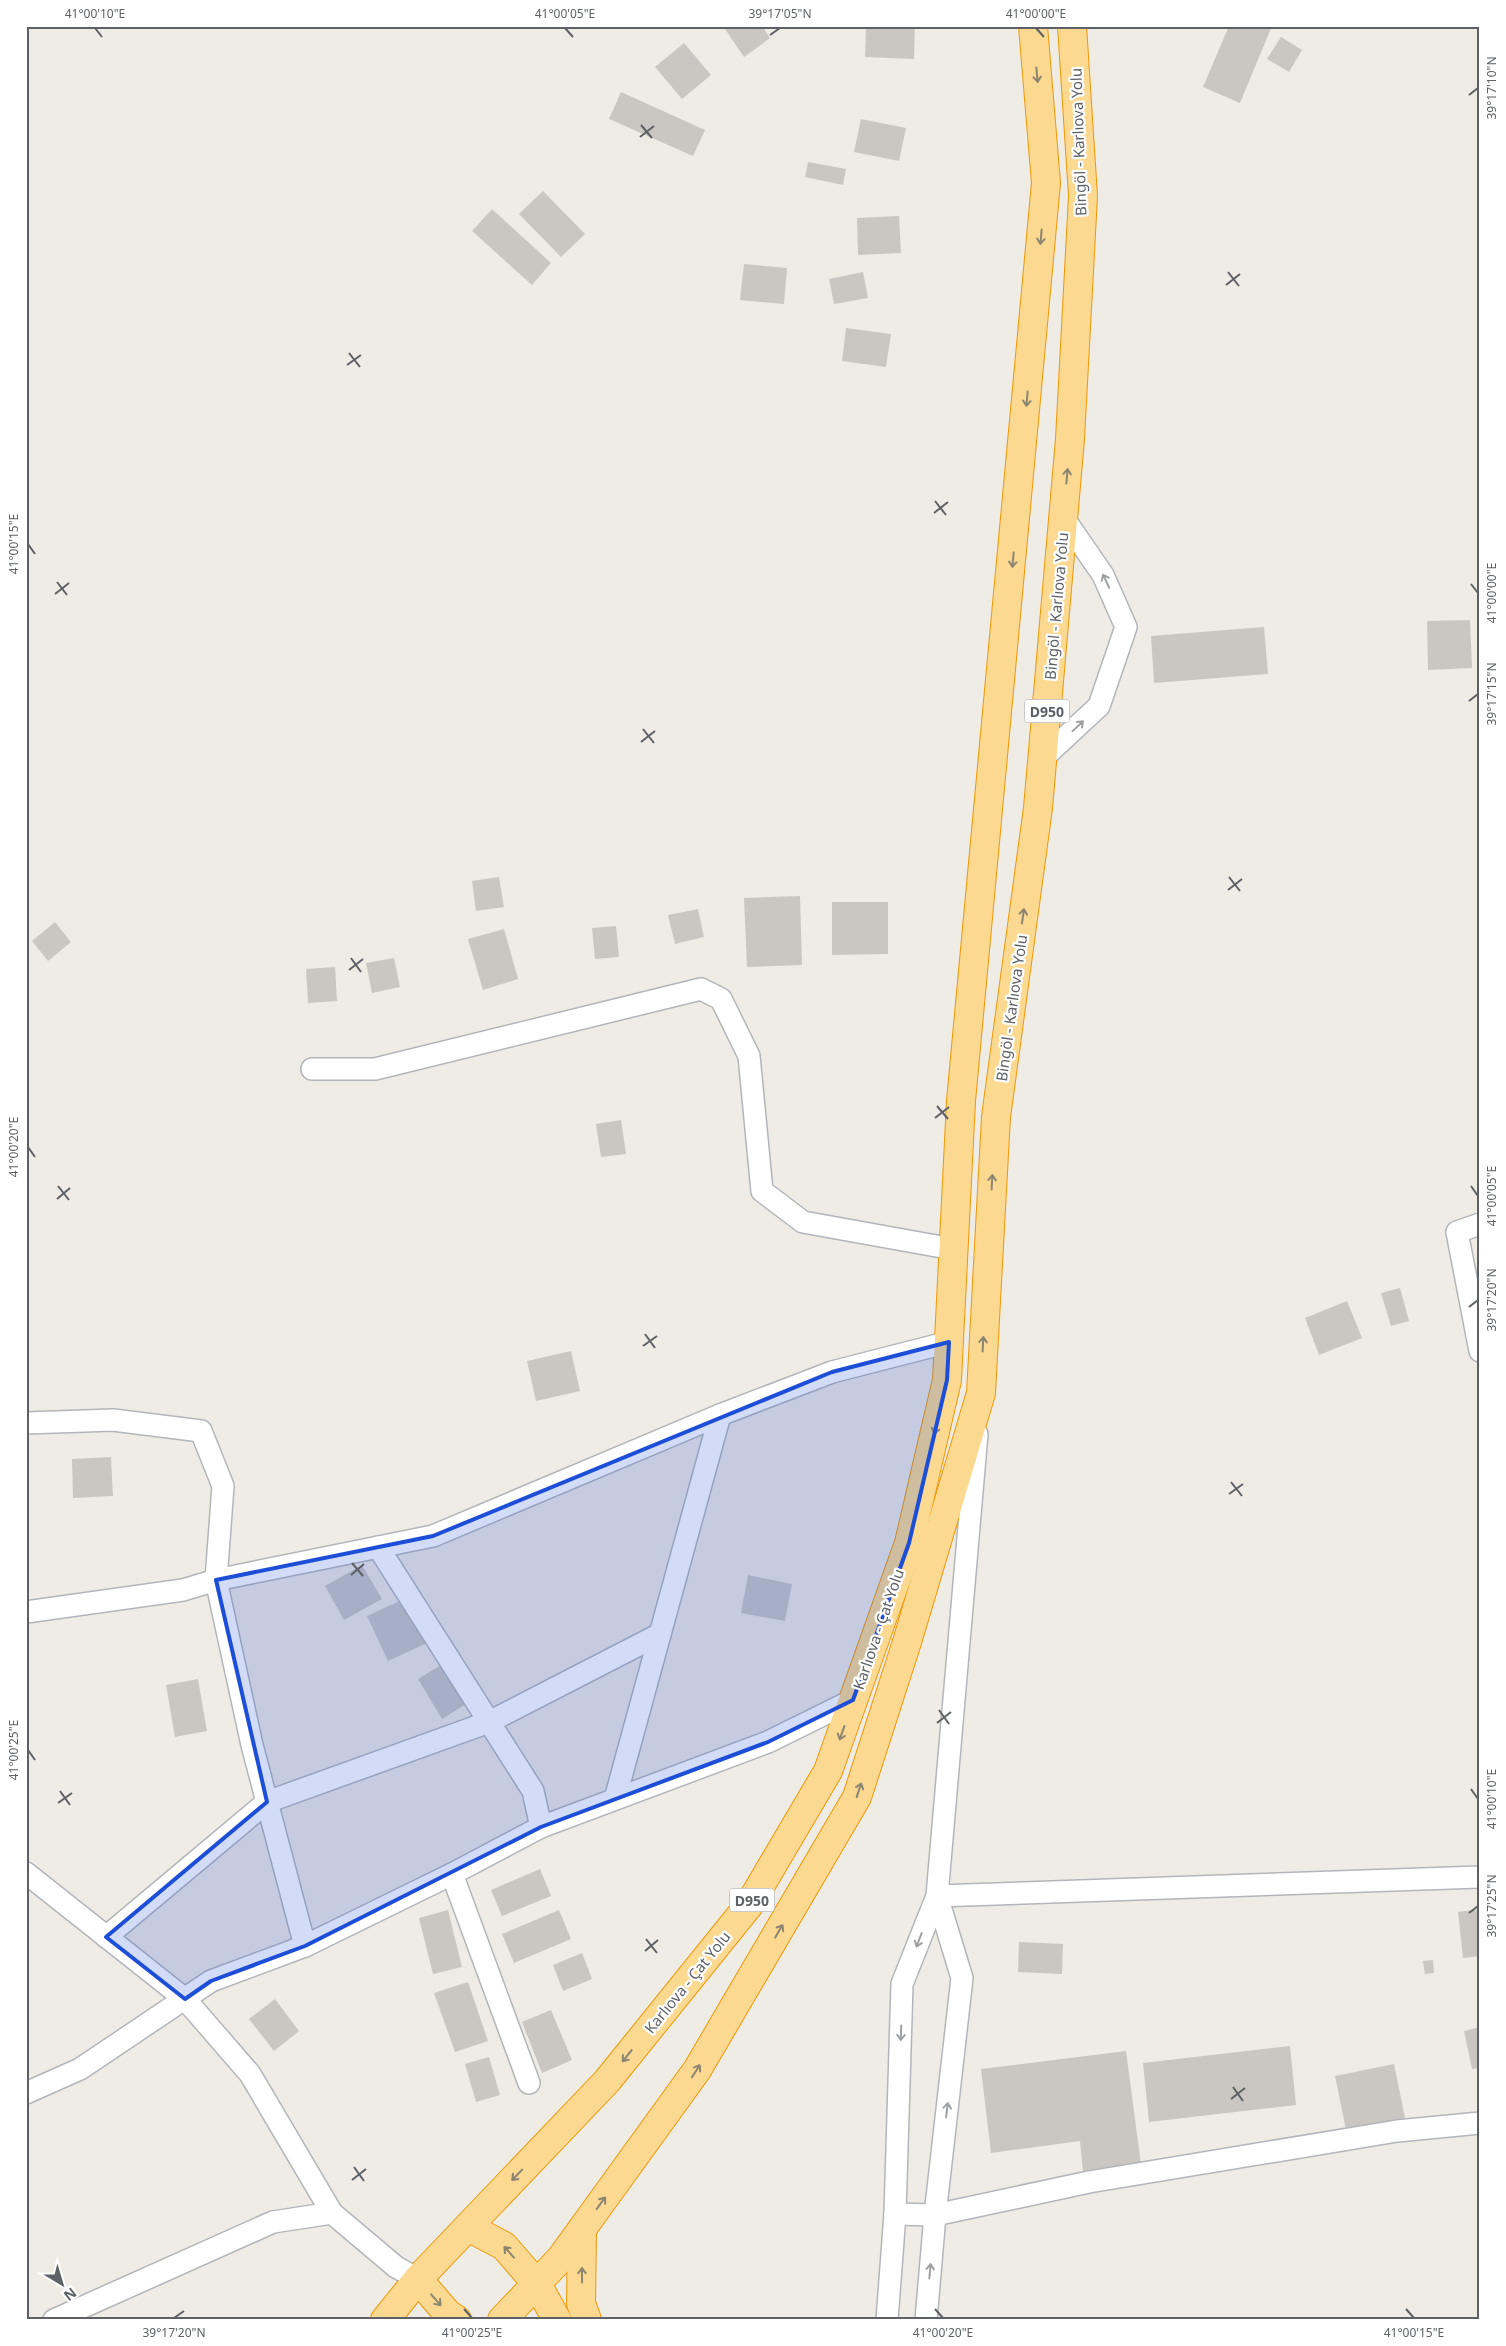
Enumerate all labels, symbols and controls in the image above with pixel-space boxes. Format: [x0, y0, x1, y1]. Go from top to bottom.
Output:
text: 41°00'10"E [65, 5, 125, 22]
text: 41°00'05"E [535, 5, 595, 22]
text: 39°17'05"N [748, 5, 812, 22]
text: 41°00'00"E [1006, 5, 1066, 22]
text: 39°17'10"N [1483, 56, 1500, 120]
one-way arrow [1033, 67, 1042, 83]
street label: Bingöl - Karlıova Yolu [1065, 68, 1091, 216]
one-way arrow [1037, 228, 1046, 244]
one-way arrow [1022, 390, 1032, 406]
one-way arrow [1062, 468, 1072, 484]
text: 41°00'15"E [5, 514, 22, 574]
street label: Bingöl - Karlıova Yolu [1040, 531, 1072, 681]
one-way arrow [1008, 552, 1018, 568]
text: 41°00'00"E [1483, 563, 1500, 623]
one-way arrow [1101, 574, 1111, 589]
text: 39°17'15"N [1483, 662, 1500, 726]
road number: D950 [1024, 699, 1070, 722]
one-way arrow [1072, 720, 1084, 732]
one-way arrow [1019, 909, 1029, 925]
street label: Bingöl - Karlıova Yolu [991, 933, 1031, 1083]
text: 41°00'20"E [5, 1117, 22, 1177]
text: 41°00'05"E [1483, 1166, 1500, 1226]
one-way arrow [988, 1174, 997, 1190]
text: 39°17'20"N [1483, 1268, 1500, 1332]
one-way arrow [979, 1336, 988, 1352]
one-way arrow [931, 1419, 940, 1435]
street label: Karlıova - Çat Yolu [848, 1566, 908, 1692]
text: 41°00'25"E [5, 1720, 22, 1780]
one-way arrow [837, 1725, 846, 1740]
text: 41°00'10"E [1483, 1769, 1500, 1829]
one-way arrow [855, 1783, 864, 1798]
text: 39°17'25"N [1483, 1874, 1500, 1938]
road number: D950 [730, 1888, 774, 1912]
one-way arrow [774, 1924, 784, 1938]
street label: Karlıova - Çat Yolu [640, 1927, 734, 2037]
one-way arrow [914, 1932, 924, 1947]
one-way arrow [896, 2024, 905, 2040]
one-way arrow [622, 2049, 633, 2062]
one-way arrow [691, 2064, 701, 2078]
one-way arrow [942, 2102, 952, 2118]
one-way arrow [511, 2169, 523, 2181]
one-way arrow [596, 2196, 606, 2210]
one-way arrow [503, 2245, 515, 2258]
north arrow [38, 2258, 88, 2308]
one-way arrow [925, 2263, 935, 2279]
one-way arrow [577, 2268, 586, 2284]
text: N [60, 2284, 81, 2306]
one-way arrow [431, 2294, 442, 2307]
text: 39°17'20"N [142, 2324, 206, 2341]
text: 41°00'25"E [442, 2324, 502, 2341]
text: 41°00'20"E [913, 2324, 973, 2341]
text: 41°00'15"E [1384, 2324, 1444, 2341]

